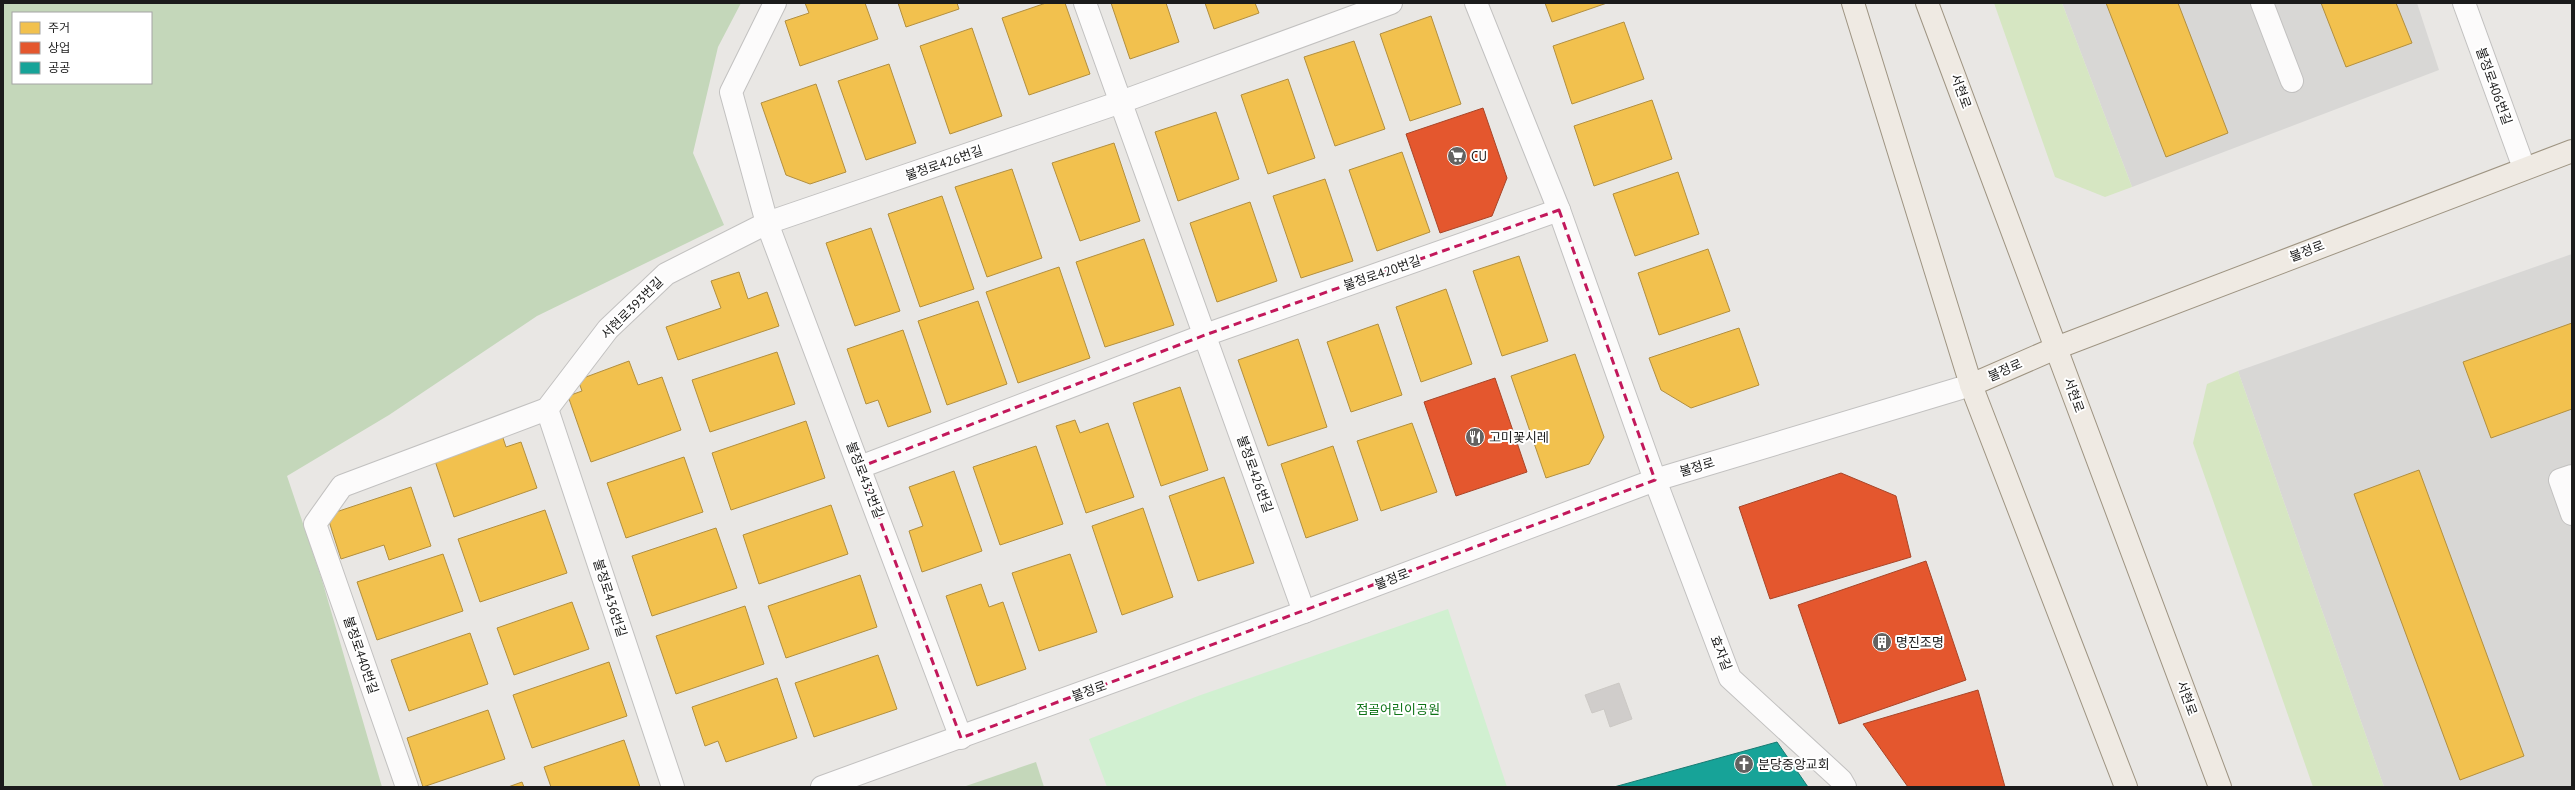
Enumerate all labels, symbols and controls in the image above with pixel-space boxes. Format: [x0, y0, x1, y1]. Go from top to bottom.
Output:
legend [12, 12, 152, 84]
text: 주거 [48, 20, 70, 35]
text: 상업 [48, 40, 70, 55]
street label: 불정로406번길 [2472, 45, 2516, 127]
text: 공공 [48, 60, 70, 75]
street label: 서현로 [1947, 71, 1975, 111]
street label: 불정로426번길 [903, 142, 985, 184]
supermarket icon: CU [1446, 145, 1468, 167]
place label: CU [1471, 148, 1487, 165]
street label: 불정로 [2287, 237, 2327, 265]
street label: 불정로420번길 [1341, 252, 1423, 294]
street label: 서현로393번길 [597, 273, 667, 343]
street label: 불정로 [1985, 355, 2025, 385]
street label: 서현로 [2060, 375, 2088, 415]
restaurant icon: 고미꽃시레 [1464, 426, 1486, 448]
place label: 고미꽃시레 [1489, 429, 1549, 446]
street label: 불정로426번길 [1233, 433, 1277, 515]
street label: 불정로432번길 [843, 439, 887, 521]
street label: 불정로 [1677, 454, 1717, 480]
street label: 불정로436번길 [589, 557, 631, 639]
street label: 불정로 [1372, 565, 1412, 593]
street label: 불정로440번길 [340, 614, 382, 696]
building icon: 명진조명 [1871, 631, 1893, 653]
street label: 효자길 [1707, 633, 1735, 673]
place label: 명진조명 [1896, 634, 1944, 651]
street label: 불정로 [1069, 677, 1109, 705]
street label: 서현로 [2173, 678, 2201, 718]
park label: 점골어린이공원 [1356, 701, 1440, 718]
church icon: 분당중앙교회 [1733, 753, 1755, 775]
place label: 분당중앙교회 [1758, 756, 1830, 773]

